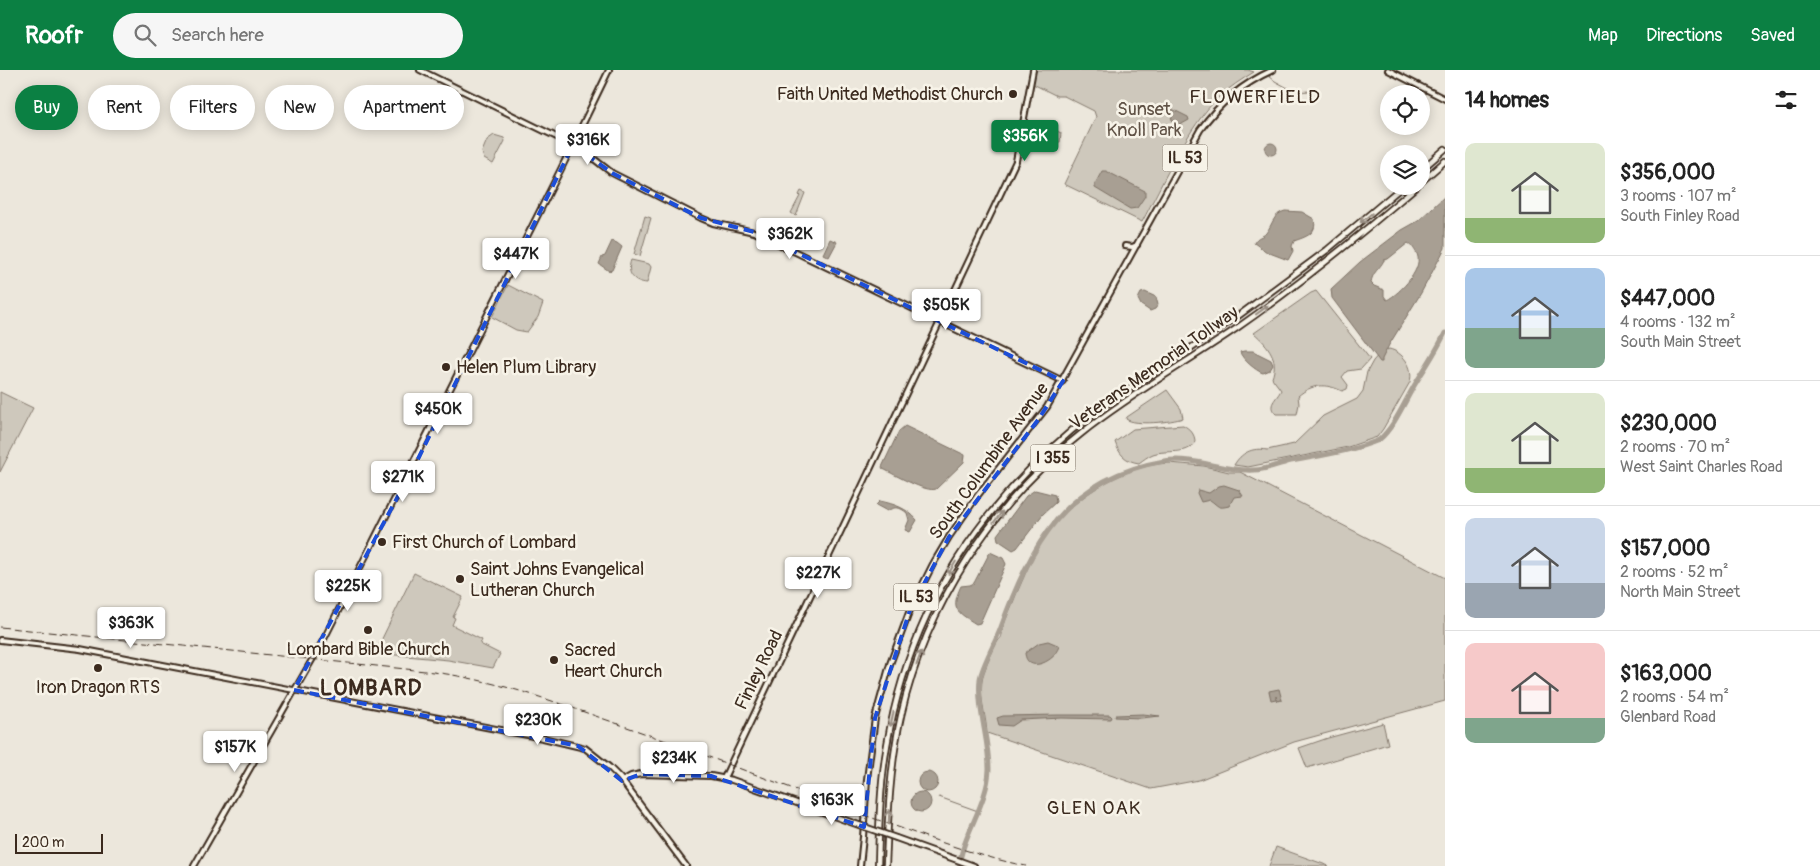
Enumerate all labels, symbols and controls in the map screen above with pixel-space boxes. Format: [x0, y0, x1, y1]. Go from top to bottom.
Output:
search box [113, 13, 463, 58]
text: Roofr [25, 21, 83, 50]
icon: search [131, 21, 159, 49]
text: Search here [171, 23, 264, 47]
text: Map [1588, 24, 1618, 47]
text: Directions [1646, 24, 1722, 47]
text: Saved [1750, 24, 1795, 47]
place label: Faith United Methodist Church [777, 83, 1003, 106]
chip: Buy [15, 85, 78, 130]
chip: Rent [88, 85, 160, 130]
chip: Filters [170, 85, 255, 130]
chip: New [265, 85, 334, 130]
chip: Apartment [344, 85, 464, 130]
district label: FLOWERFIELD [1189, 85, 1321, 109]
map controls [1380, 85, 1430, 195]
button: locate [1380, 85, 1430, 135]
icon: filters [1772, 86, 1800, 114]
text: 14 homes [1465, 87, 1549, 114]
marker: Faith United Methodist Church [1007, 88, 1019, 100]
park label: Sunset Knoll Park [1106, 98, 1182, 142]
pin: $356K [990, 119, 1060, 162]
pin: $316K [553, 124, 623, 166]
text: $356K [1002, 126, 1048, 146]
text: $316K [567, 130, 609, 150]
road number: IL 53 [1162, 145, 1208, 172]
button: layers [1380, 145, 1430, 195]
text: $356,000 [1620, 159, 1715, 186]
icon: home [1505, 163, 1565, 223]
text: 3 rooms · 107 m² [1620, 186, 1737, 206]
text: South Finley Road [1620, 206, 1740, 226]
one-way arrow [1360, 212, 1373, 223]
pin: $362K [755, 218, 825, 260]
text: $362K [767, 224, 813, 244]
pin: $447K [481, 238, 551, 280]
text: $447K [493, 244, 539, 264]
text: $447,000 [1620, 285, 1715, 312]
pin: $505K [911, 288, 981, 331]
icon: home [1505, 288, 1565, 348]
text: $505K [923, 295, 969, 315]
street label: Veterans Memorial Tollway [1065, 301, 1243, 435]
one-way arrow [1255, 305, 1269, 315]
text: 4 rooms · 132 m² [1620, 312, 1735, 332]
text: South Main Street [1620, 332, 1741, 352]
place label: Helen Plum Library [456, 356, 596, 379]
marker: Helen Plum Library [440, 361, 452, 373]
street label: South Columbine Avenue [924, 378, 1054, 544]
pin: $450K [403, 392, 473, 435]
text: $450K [414, 399, 462, 419]
text: $230,000 [1620, 410, 1717, 437]
icon: home [1505, 413, 1565, 473]
text: 2 rooms · 70 m² [1620, 437, 1730, 457]
road number: I 355 [1030, 444, 1076, 472]
text: West Saint Charles Road [1620, 457, 1783, 477]
pin: $271K [368, 460, 438, 503]
text: $271K [382, 467, 424, 487]
one-way arrow [992, 511, 1003, 524]
place label: First Church of Lombard [392, 531, 576, 554]
text: $157,000 [1620, 535, 1710, 562]
marker: First Church of Lombard [376, 536, 388, 548]
icon: home [1505, 538, 1565, 598]
pin: $227K [783, 556, 853, 599]
place label: Saint Johns Evangelical Lutheran Church [470, 558, 644, 602]
one-way arrow [946, 561, 956, 575]
text: 2 rooms · 52 m² [1620, 562, 1729, 582]
text: $227K [796, 563, 840, 583]
pin: $225K [313, 570, 383, 612]
marker: Saint Johns Evangelical Lutheran Church [454, 573, 466, 585]
text: $225K [326, 576, 370, 596]
text: North Main Street [1620, 582, 1740, 602]
road number: IL 53 [894, 584, 938, 610]
pin: $363K [96, 606, 166, 649]
text: $363K [108, 613, 154, 633]
marker: Lombard Bible Church [362, 624, 374, 636]
street label: Finley Road [730, 626, 788, 714]
place label: Lombard Bible Church [286, 638, 450, 661]
place label: Sacred Heart Church [564, 639, 662, 683]
one-way arrow [915, 651, 924, 667]
marker: Sacred Heart Church [548, 654, 560, 666]
text: $163,000 [1620, 660, 1712, 687]
marker: Iron Dragon RTS [92, 662, 104, 674]
icon: home [1505, 663, 1565, 723]
district label: LOMBARD [320, 674, 422, 702]
place label: Iron Dragon RTS [36, 676, 160, 699]
text: 2 rooms · 54 m² [1620, 687, 1729, 707]
pin: $230K [503, 704, 573, 746]
text: Glenbard Road [1620, 707, 1716, 727]
text: $230K [515, 710, 561, 730]
one-way arrow [887, 710, 896, 726]
pin: $157K [200, 730, 270, 773]
text: $157K [214, 737, 256, 757]
pin: $234K [639, 742, 709, 784]
text: $234K [652, 748, 697, 768]
pin: $163K [797, 784, 867, 826]
text: $163K [811, 790, 853, 810]
district label: GLEN OAK [1047, 796, 1141, 820]
one-way arrow [884, 810, 893, 826]
scale bar [15, 831, 102, 854]
text: 200 m [22, 834, 64, 851]

